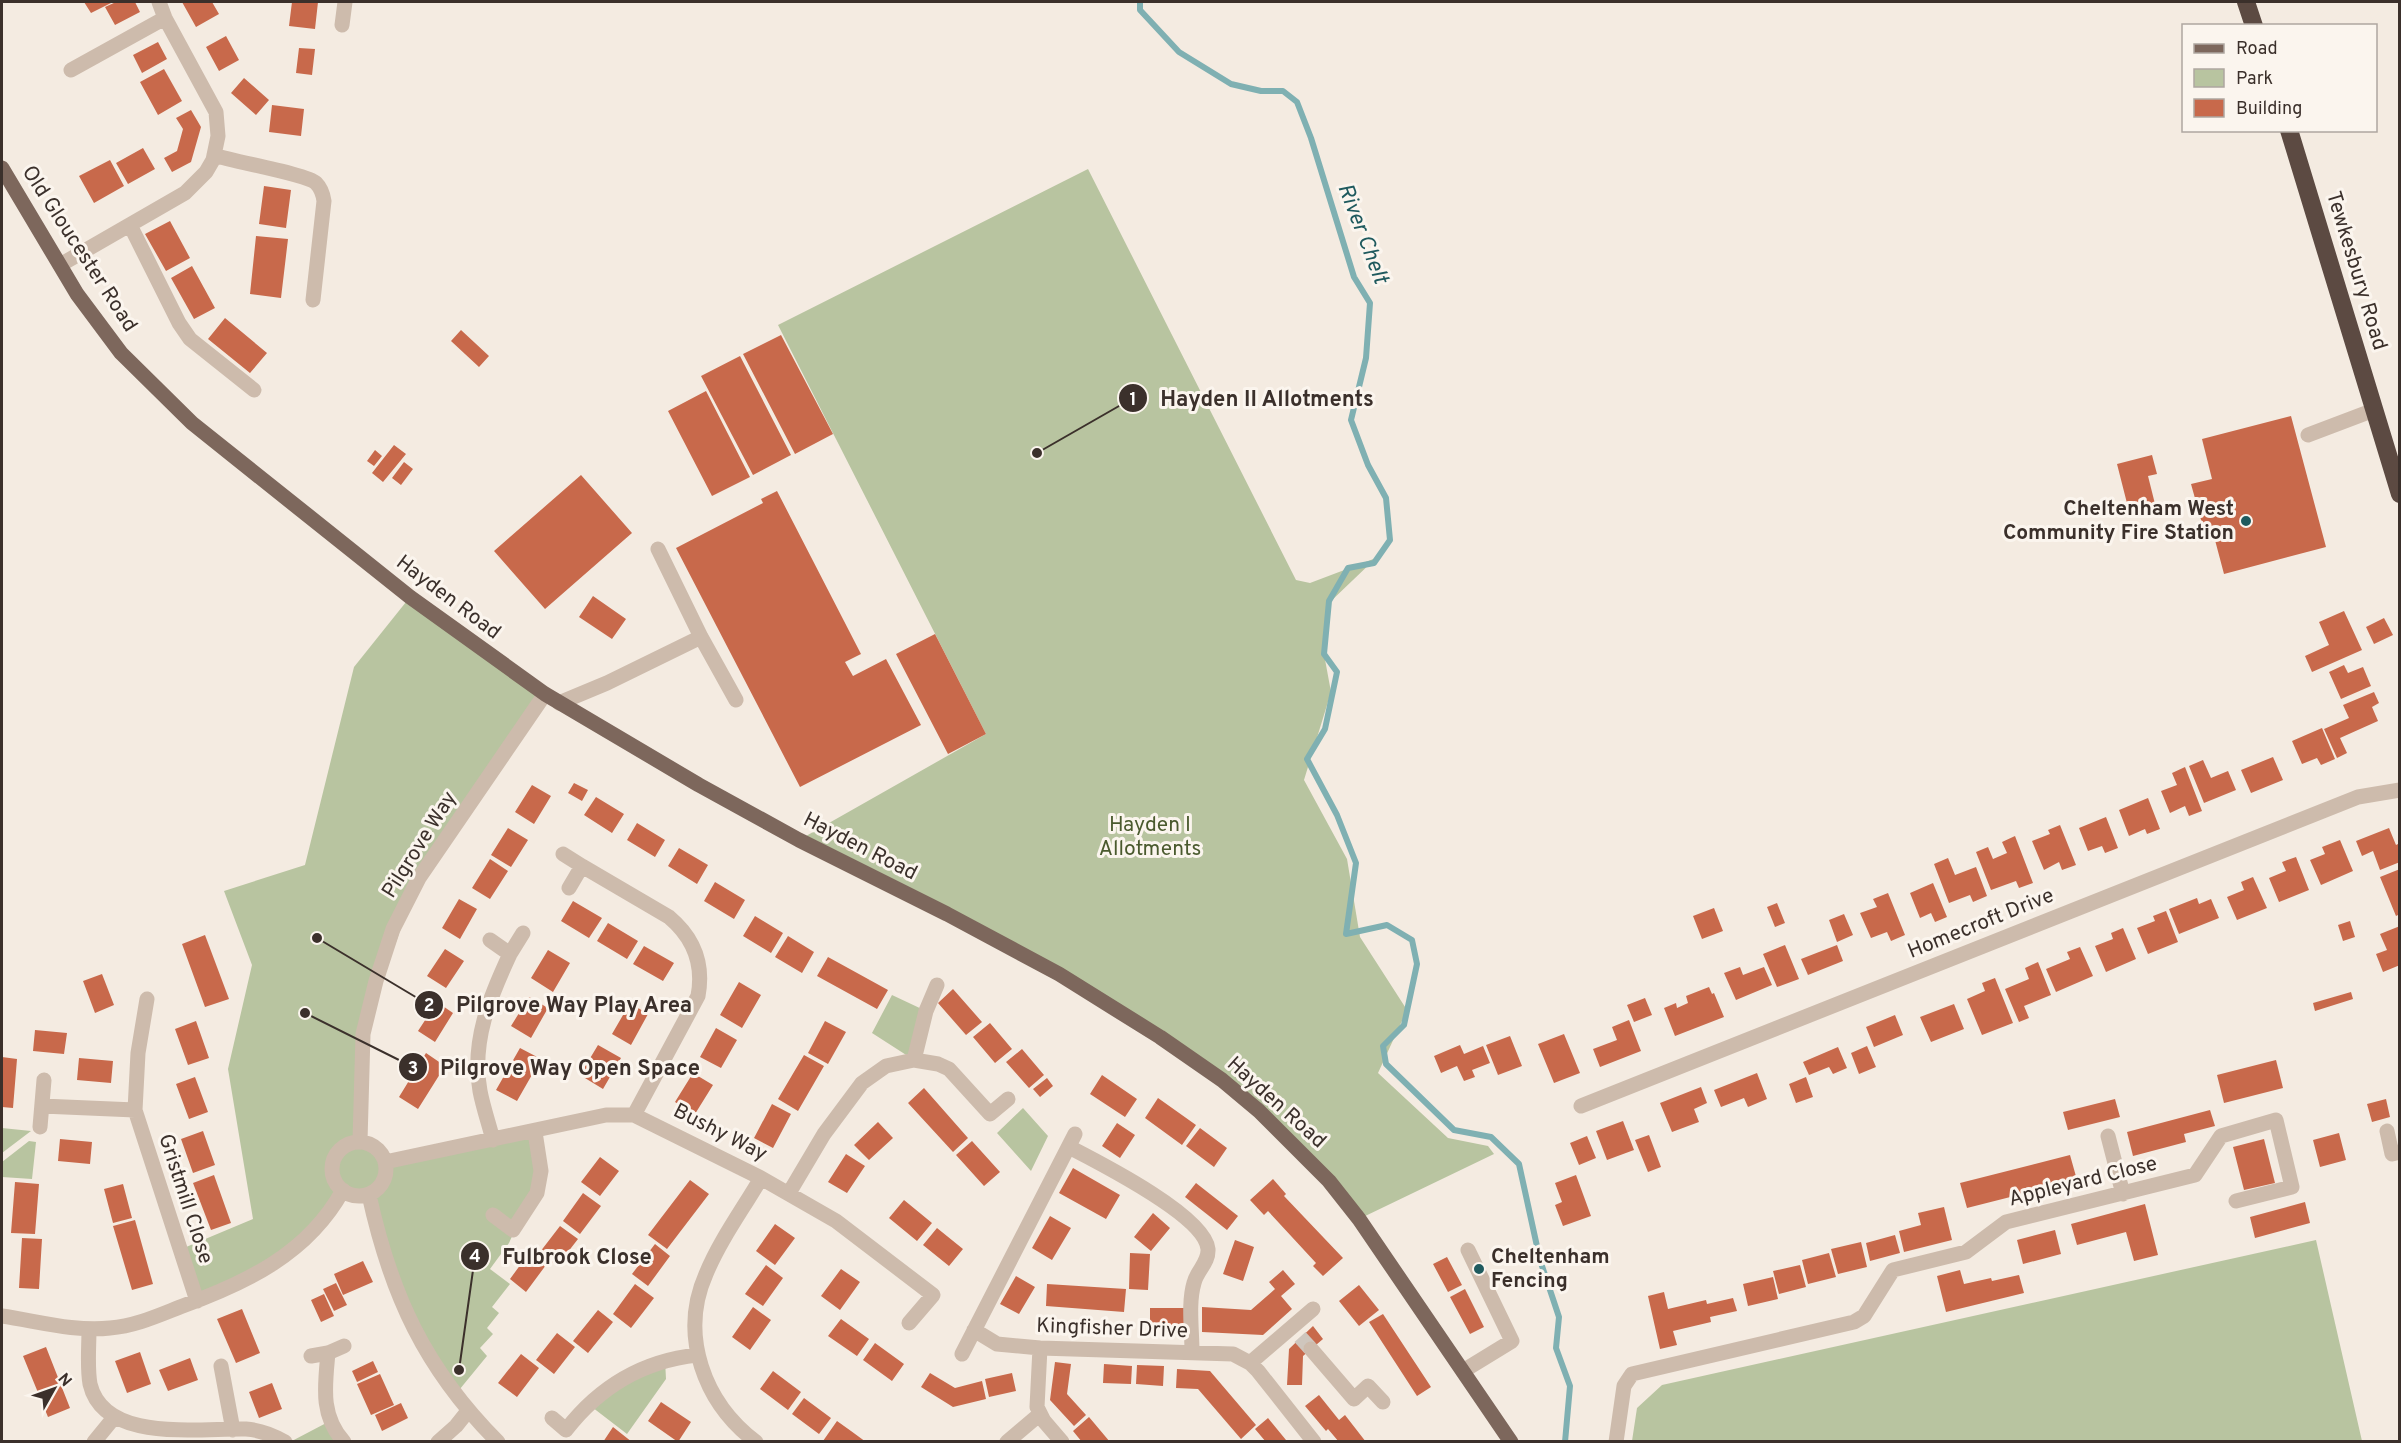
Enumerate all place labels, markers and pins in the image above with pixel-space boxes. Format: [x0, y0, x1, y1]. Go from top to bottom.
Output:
callout: Hayden II Allotments [1118, 378, 1386, 418]
place label: Cheltenham West Community Fire Station [2003, 496, 2234, 547]
marker: Cheltenham West Community Fire Station [2239, 514, 2253, 528]
callout: Pilgrove Way Play Area [414, 985, 705, 1025]
callout: Pilgrove Way Open Space [398, 1047, 712, 1087]
callout: Fulbrook Close [460, 1236, 664, 1276]
place label: Cheltenham Fencing [1491, 1244, 1610, 1295]
marker: Cheltenham Fencing [1472, 1262, 1486, 1276]

